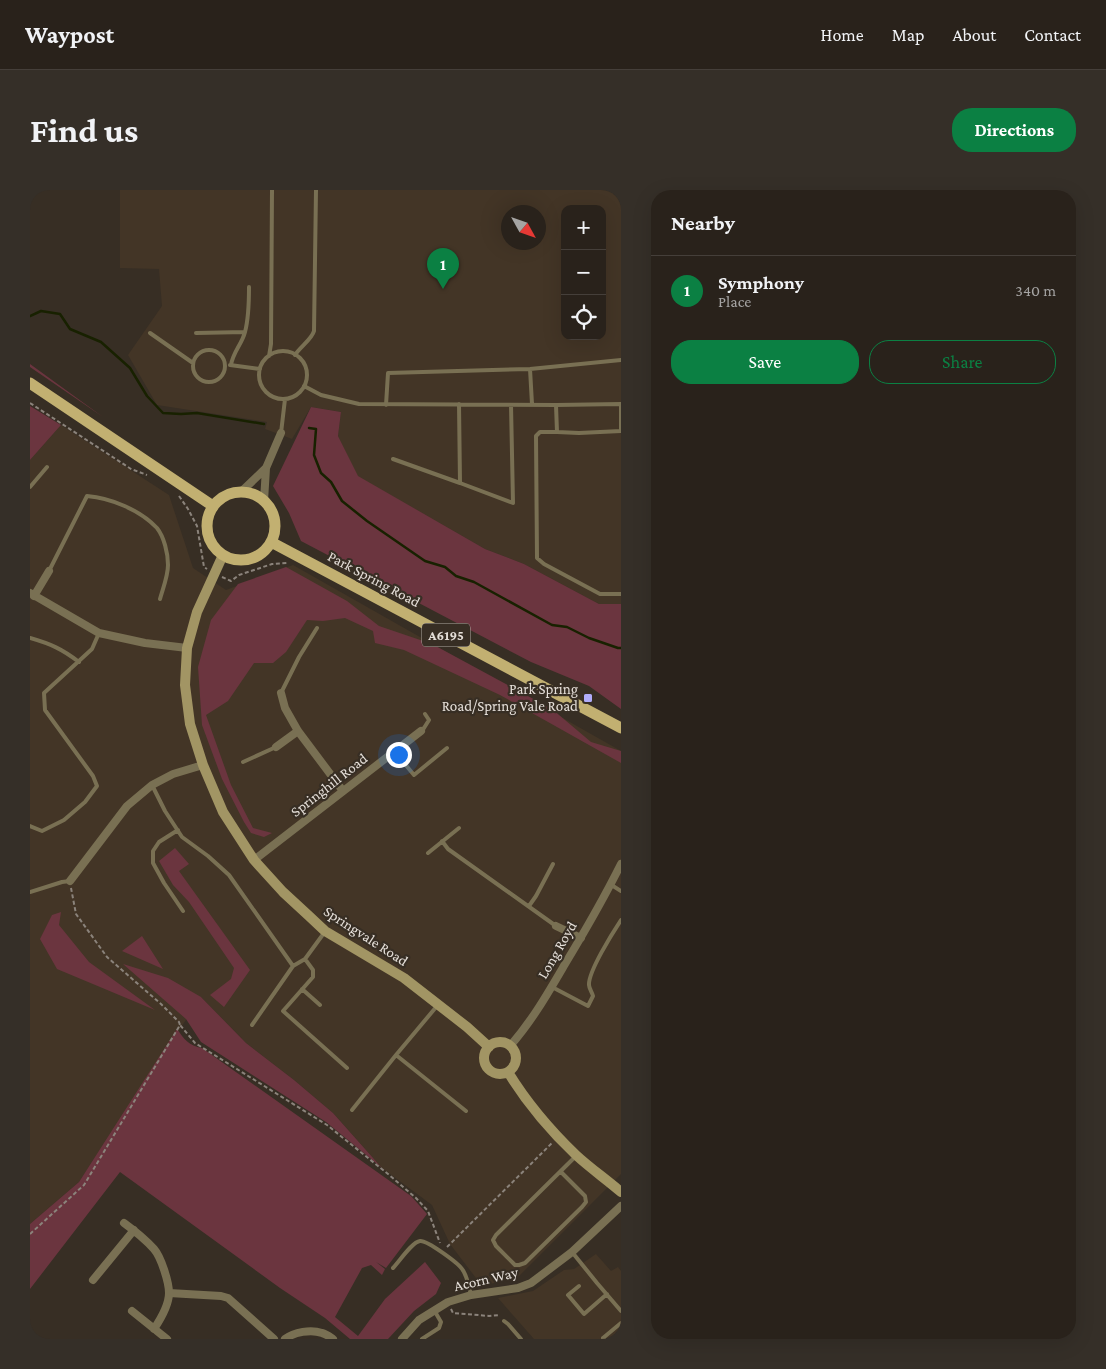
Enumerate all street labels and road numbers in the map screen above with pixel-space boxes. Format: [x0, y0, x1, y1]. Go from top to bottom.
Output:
street label: Park Spring Road [325, 548, 423, 611]
road number: A6195 [422, 624, 470, 646]
street label: Springhill Road [288, 750, 371, 821]
street label: Springvale Road [320, 903, 411, 970]
street label: Long Royd [534, 919, 581, 982]
street label: Acorn Way [452, 1264, 520, 1295]

